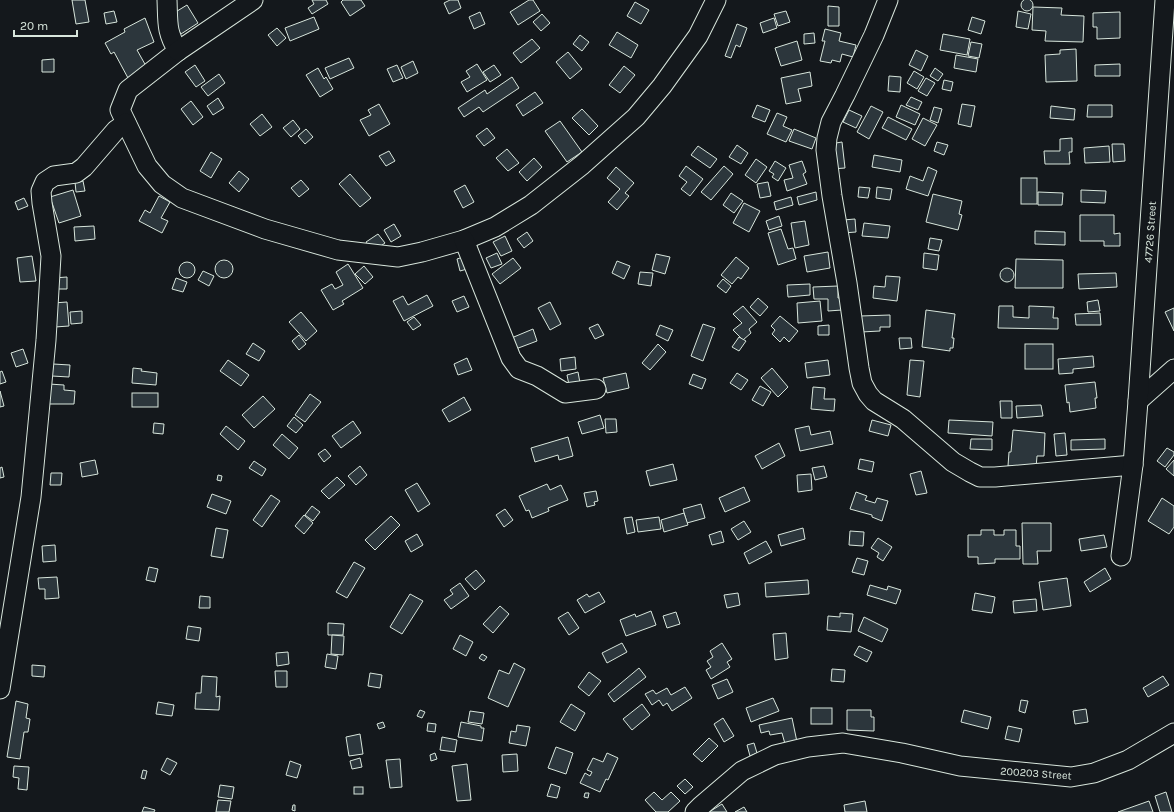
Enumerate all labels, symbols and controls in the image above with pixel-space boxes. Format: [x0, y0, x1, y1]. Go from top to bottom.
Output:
scale bar [14, 12, 77, 38]
text: 20 m [20, 19, 48, 33]
street label: 47726 Street [1142, 201, 1159, 263]
street label: 200203 Street [1000, 765, 1072, 782]

